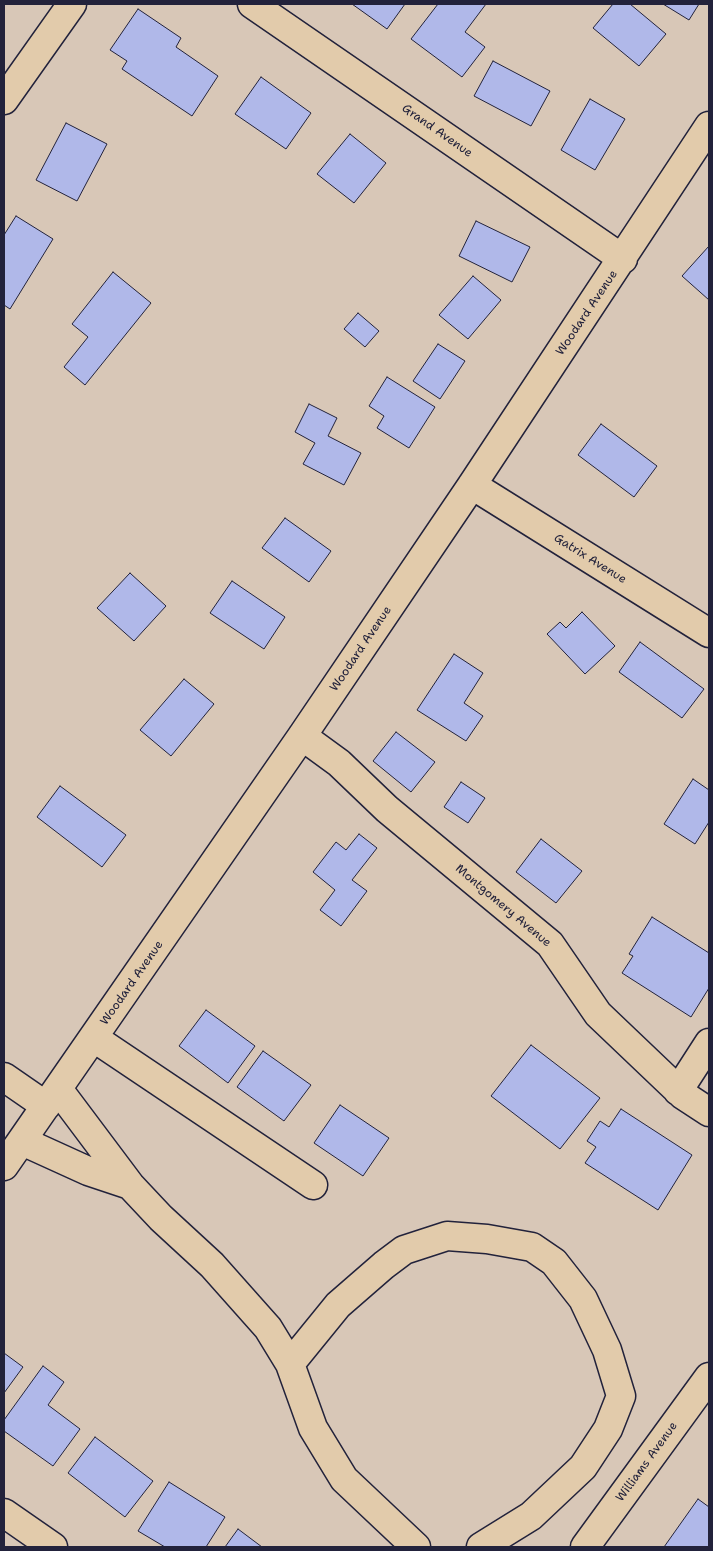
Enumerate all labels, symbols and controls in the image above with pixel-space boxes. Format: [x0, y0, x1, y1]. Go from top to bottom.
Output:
street label: Grand Avenue [399, 101, 475, 161]
street label: Woodard Avenue [553, 268, 621, 358]
street label: Gatrix Avenue [551, 531, 629, 587]
street label: Woodard Avenue [327, 604, 395, 694]
street label: Montgomery Avenue [452, 862, 554, 950]
street label: Woodard Avenue [98, 938, 166, 1028]
street label: Williams Avenue [613, 1419, 681, 1505]

